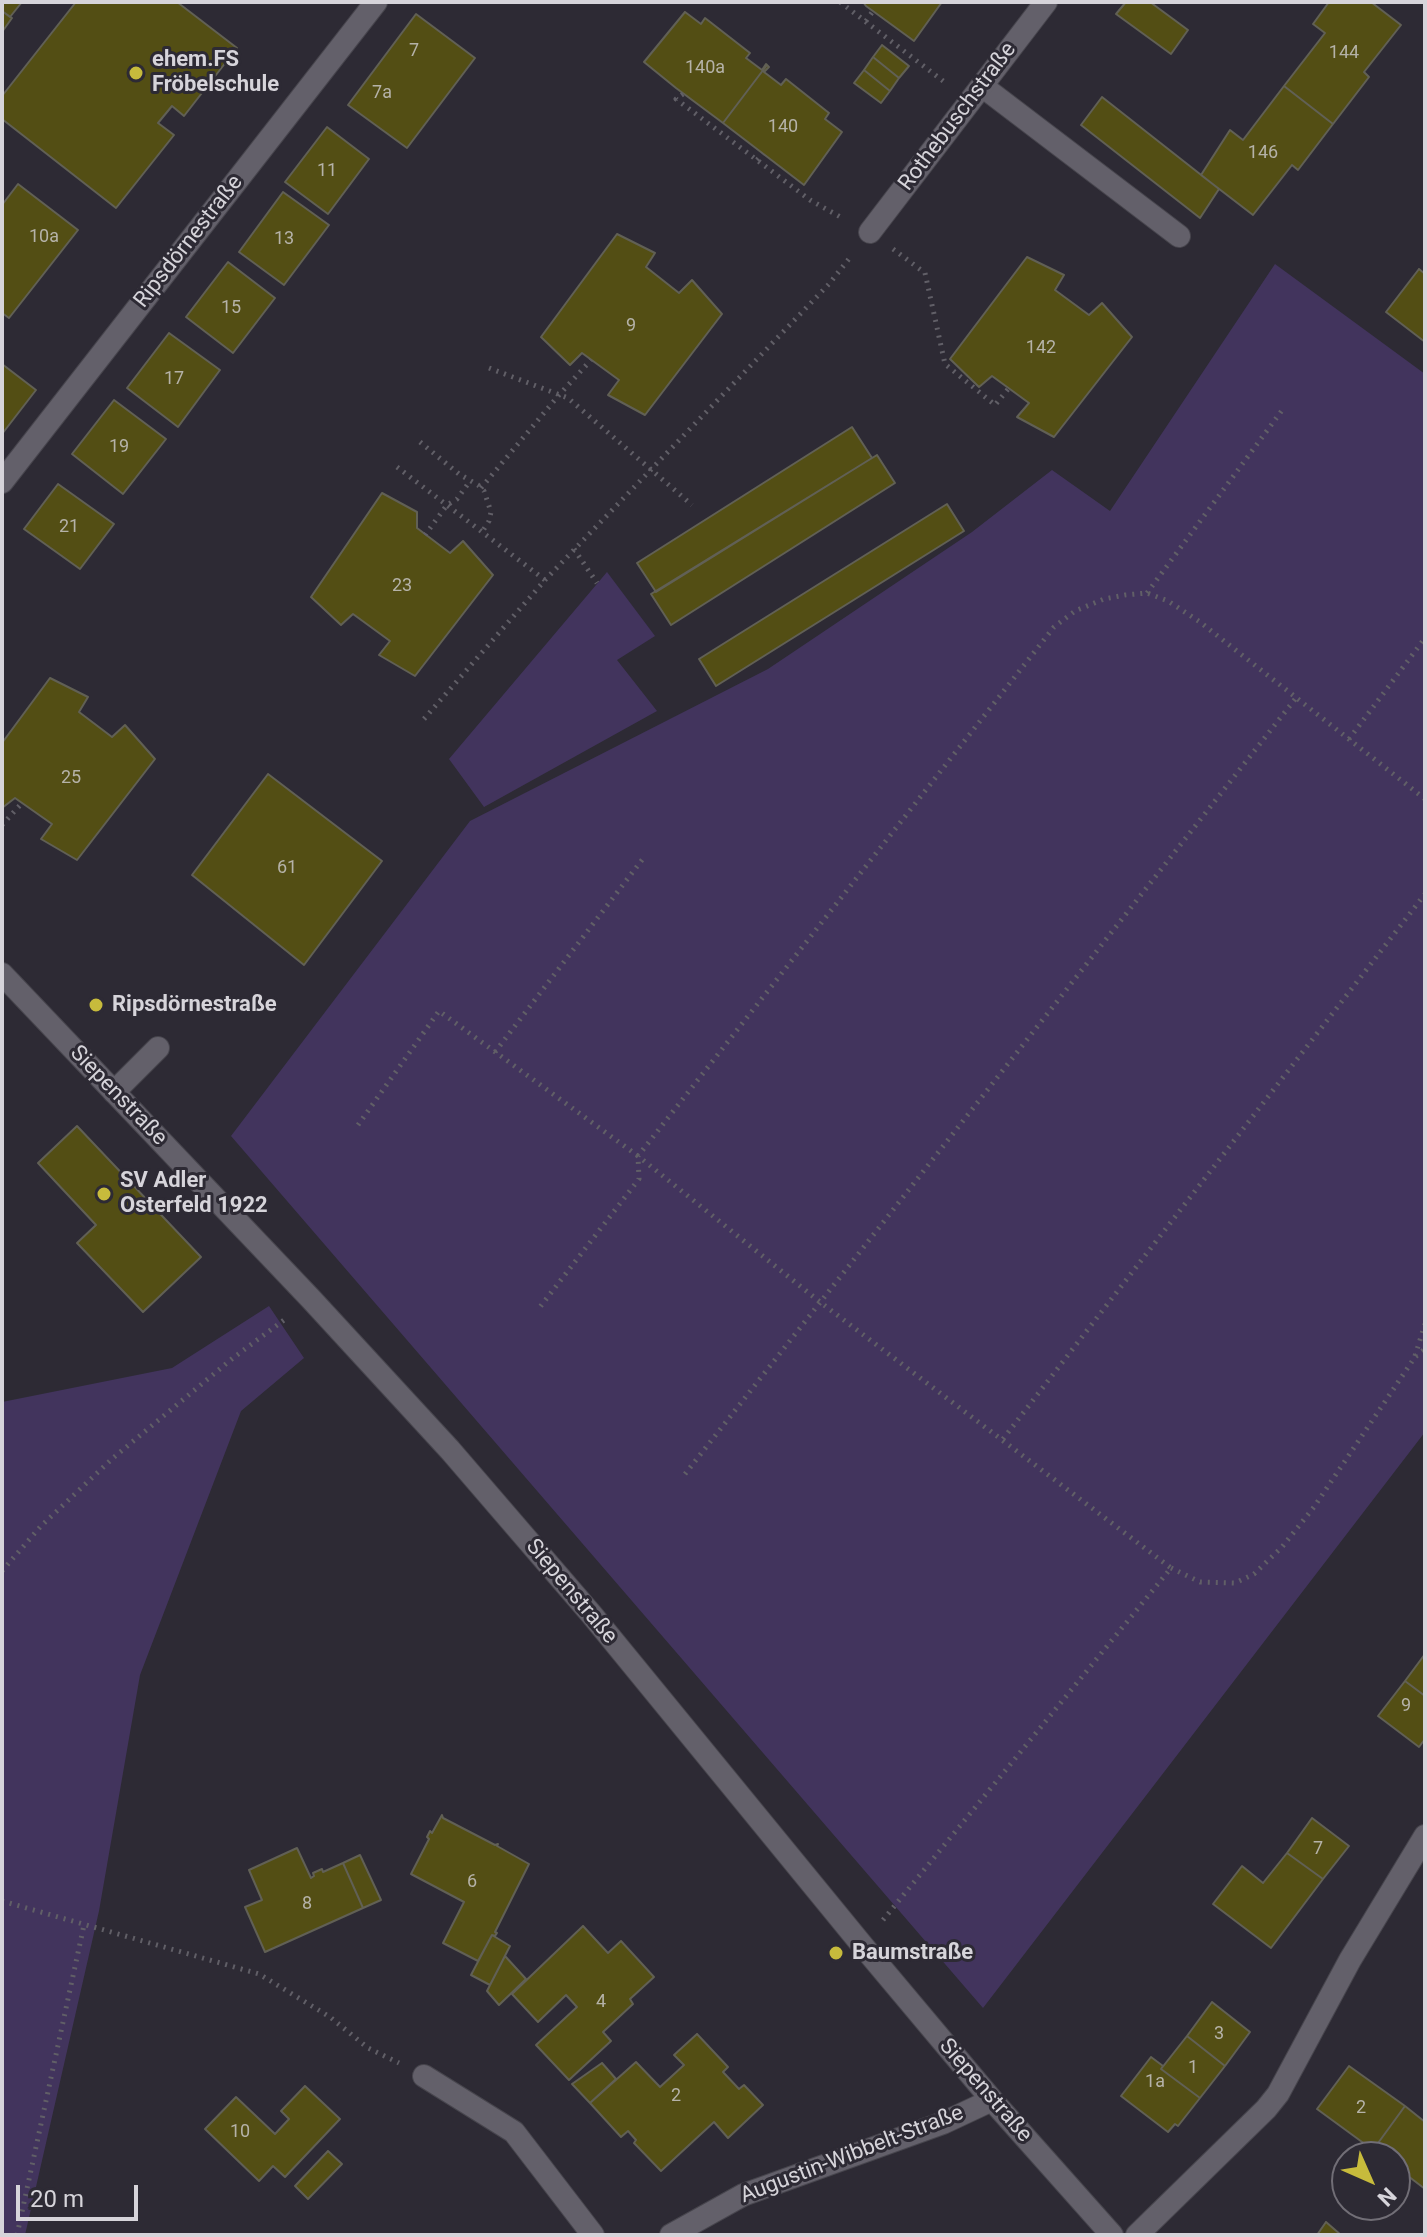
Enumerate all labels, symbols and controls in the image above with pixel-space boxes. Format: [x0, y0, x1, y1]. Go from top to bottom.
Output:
street label: Rothebuschstraße [894, 38, 1022, 196]
house number: 7 [409, 40, 419, 62]
house number: 144 [1329, 42, 1359, 64]
place label: ehem.FS Fröbelschule [152, 47, 279, 98]
house number: 140a [685, 57, 725, 79]
marker: ehem.FS Fröbelschule [127, 64, 145, 82]
house number: 7a [372, 82, 392, 104]
house number: 140 [768, 116, 798, 138]
house number: 146 [1248, 142, 1278, 164]
house number: 11 [317, 160, 337, 182]
street label: Ripsdörnestraße [129, 170, 249, 314]
house number: 10a [29, 226, 59, 248]
house number: 13 [274, 228, 294, 250]
house number: 15 [221, 297, 241, 319]
house number: 9 [626, 315, 636, 337]
house number: 142 [1026, 337, 1056, 359]
house number: 17 [164, 368, 184, 390]
house number: 19 [109, 436, 129, 458]
house number: 21 [59, 516, 79, 538]
house number: 23 [392, 575, 412, 597]
house number: 25 [61, 767, 81, 789]
house number: 61 [277, 857, 297, 879]
place label: Ripsdörnestraße [112, 992, 277, 1018]
marker: Ripsdörnestraße [87, 996, 105, 1014]
street label: Siepenstraße [64, 1041, 172, 1151]
place label: SV Adler Osterfeld 1922 [120, 1168, 268, 1220]
marker: SV Adler Osterfeld 1922 [95, 1185, 113, 1203]
street label: Siepenstraße [520, 1534, 622, 1650]
house number: 9 [1401, 1695, 1411, 1717]
house number: 7 [1313, 1838, 1323, 1860]
house number: 6 [467, 1871, 477, 1893]
house number: 8 [302, 1893, 312, 1915]
place label: Baumstraße [852, 1940, 973, 1966]
marker: Baumstraße [827, 1944, 845, 1962]
house number: 4 [596, 1991, 606, 2013]
house number: 3 [1214, 2023, 1224, 2045]
street label: Siepenstraße [933, 2034, 1037, 2148]
house number: 1 [1188, 2057, 1198, 2079]
house number: 1a [1145, 2071, 1165, 2093]
house number: 2 [671, 2085, 681, 2107]
house number: 2 [1356, 2097, 1366, 2119]
street label: Augustin-Wibbelt-Straße [737, 2100, 967, 2210]
house number: 10 [230, 2121, 250, 2143]
north arrow [1331, 2141, 1411, 2221]
scale bar [20, 2169, 142, 2219]
text: N [1373, 2183, 1401, 2211]
text: 20 m [30, 2185, 84, 2213]

